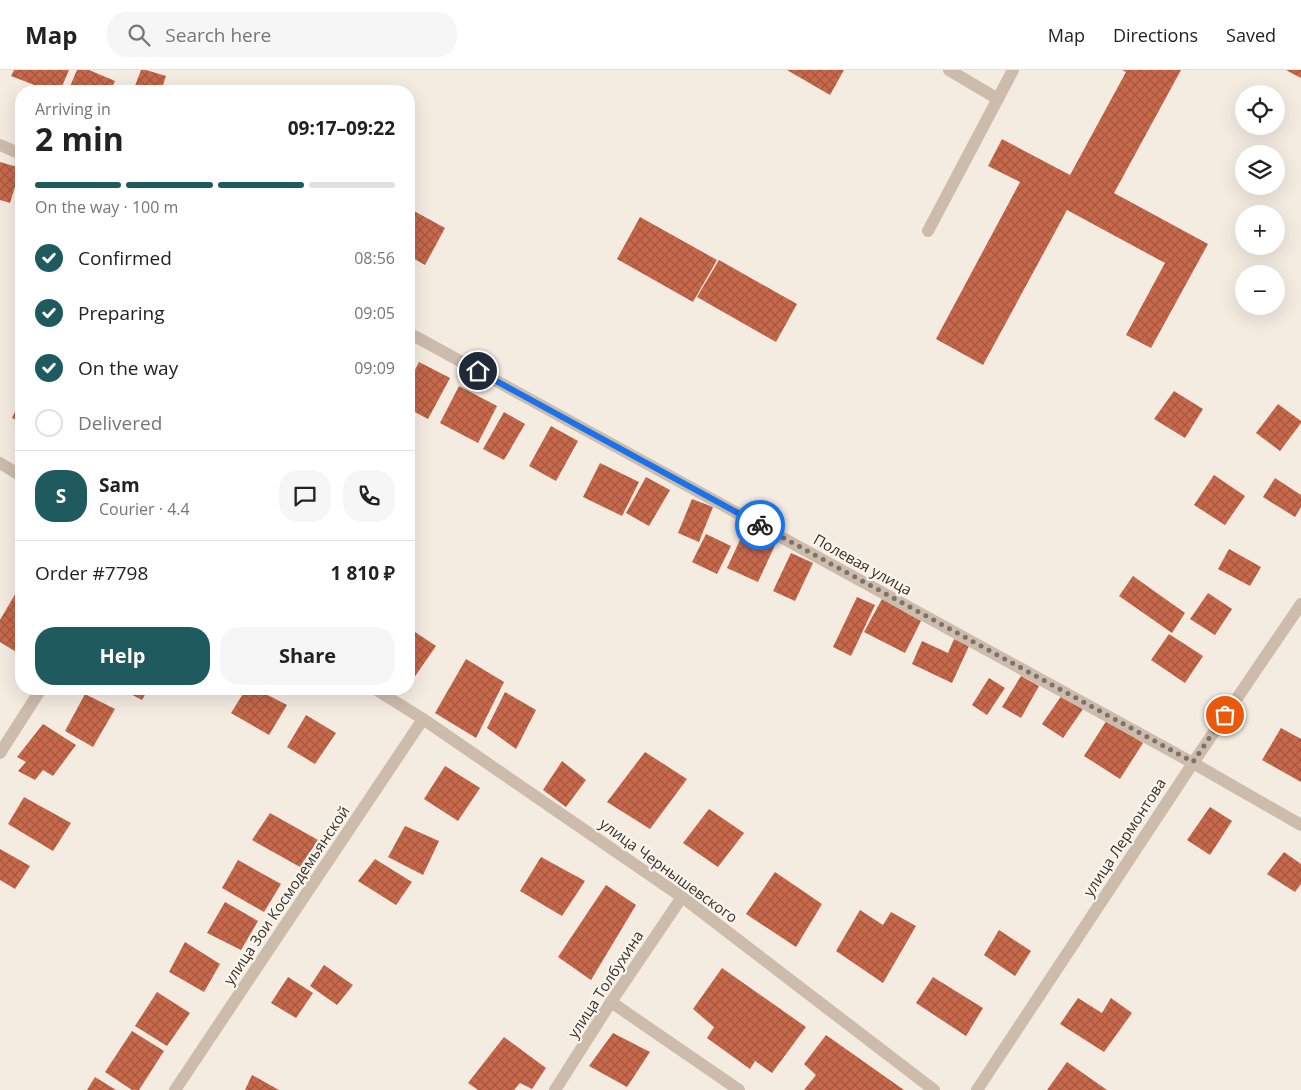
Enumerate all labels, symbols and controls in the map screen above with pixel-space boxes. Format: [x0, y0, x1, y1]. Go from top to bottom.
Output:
search box [107, 12, 457, 57]
text: Map [25, 18, 77, 51]
icon: search [125, 21, 153, 49]
text: Search here [165, 22, 271, 48]
text: Map [1048, 23, 1085, 47]
text: Directions [1113, 23, 1198, 47]
text: Saved [1226, 23, 1276, 47]
map controls [1235, 85, 1285, 315]
button: locate [1235, 85, 1285, 135]
text: Arriving in [35, 98, 111, 120]
text: 09:17–09:22 [288, 115, 395, 141]
text: 2 min [35, 117, 124, 160]
button: layers [1235, 145, 1285, 195]
text: On the way · 100 m [35, 196, 178, 218]
button: + [1235, 205, 1285, 255]
icon: check [35, 244, 63, 272]
text: Confirmed [78, 245, 172, 271]
text: 08:56 [354, 247, 395, 269]
button: − [1235, 265, 1285, 315]
icon: check [35, 299, 63, 327]
text: Preparing [78, 300, 165, 326]
text: 09:05 [354, 302, 395, 324]
pin [457, 350, 499, 392]
icon: check [35, 354, 63, 382]
text: On the way [78, 355, 178, 381]
text: 09:09 [354, 357, 395, 379]
icon: home [464, 357, 492, 385]
text: Delivered [78, 410, 162, 436]
button: chat [279, 470, 331, 522]
button: phone [343, 470, 395, 522]
text: Sam [99, 472, 140, 498]
text: S [56, 483, 66, 509]
text: Courier · 4.4 [99, 498, 190, 520]
courier [735, 500, 785, 550]
icon: bike [746, 511, 774, 539]
street label: Полевая улица [810, 529, 916, 599]
text: Order #7798 [35, 560, 148, 586]
text: 1 810 ₽ [331, 560, 395, 586]
button: Help [35, 627, 210, 685]
button: Share [220, 627, 395, 685]
pin [1204, 694, 1246, 736]
icon: bag [1211, 701, 1239, 729]
street label: улица Лермонтова [1078, 774, 1170, 900]
street label: улица Зои Космодемьянской [218, 802, 354, 988]
street label: улица Чернышевского [596, 813, 742, 927]
street label: улица Толбухина [563, 926, 647, 1042]

